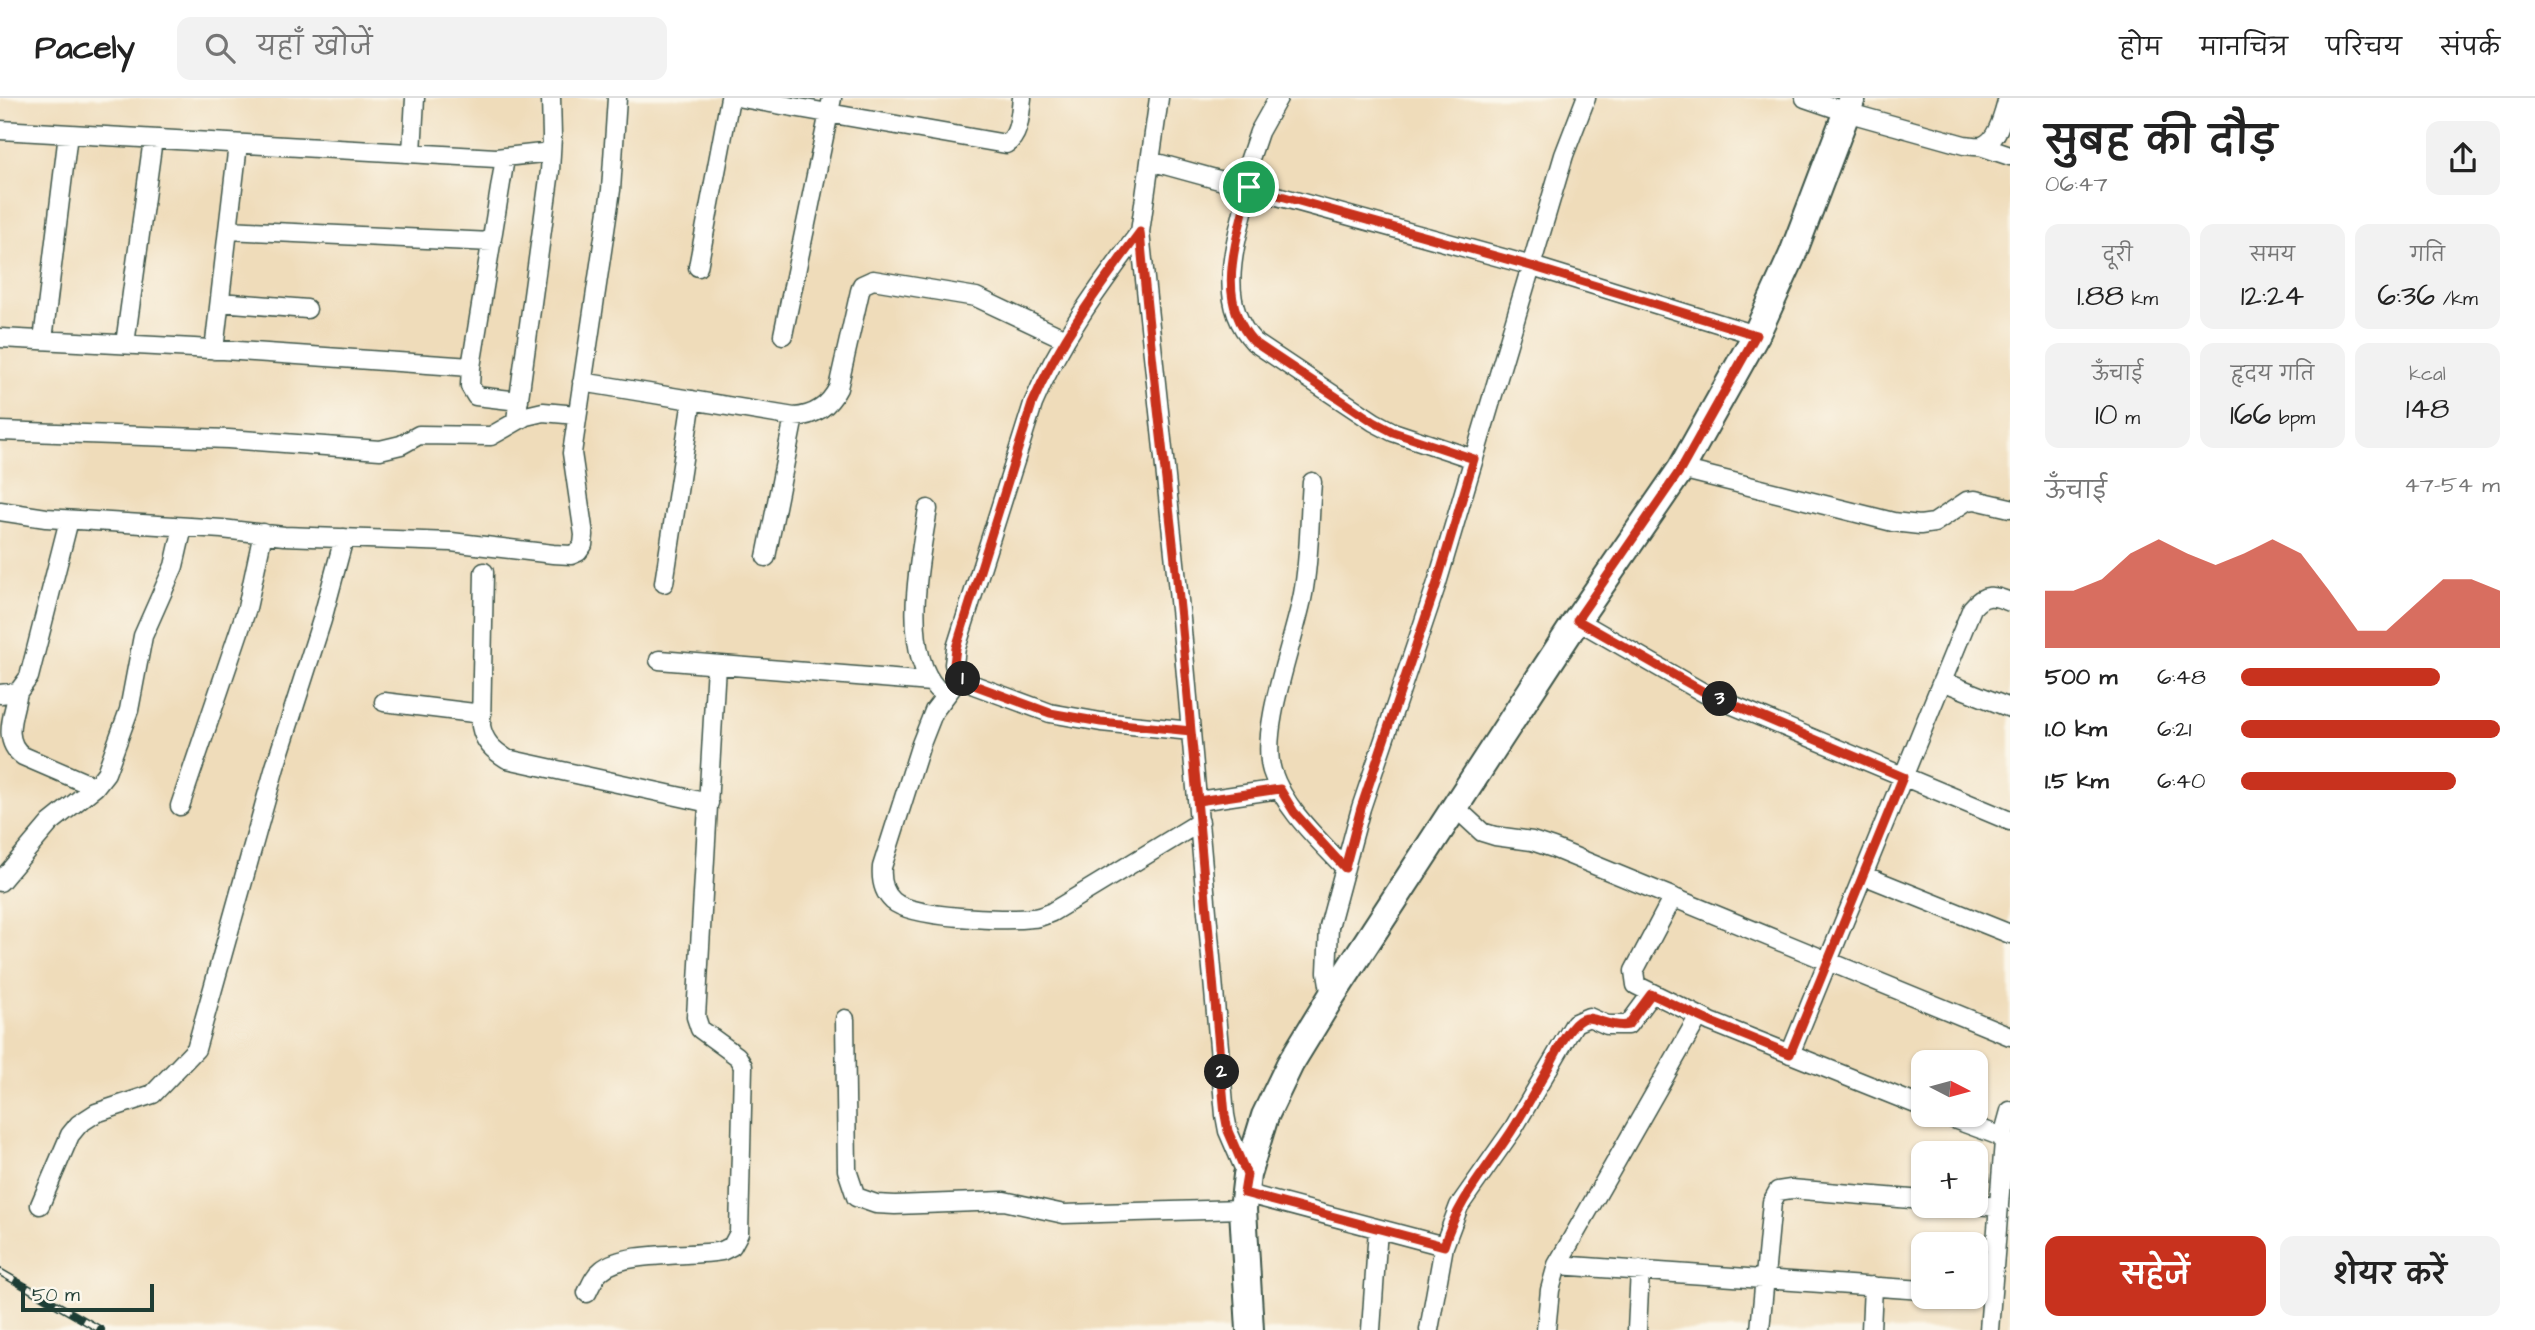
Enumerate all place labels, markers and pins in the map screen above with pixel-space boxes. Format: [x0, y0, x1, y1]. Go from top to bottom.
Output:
pin [1219, 157, 1279, 217]
pin: 1 [946, 662, 981, 696]
pin: 3 [1702, 682, 1738, 716]
pin: 2 [1204, 1054, 1240, 1090]

